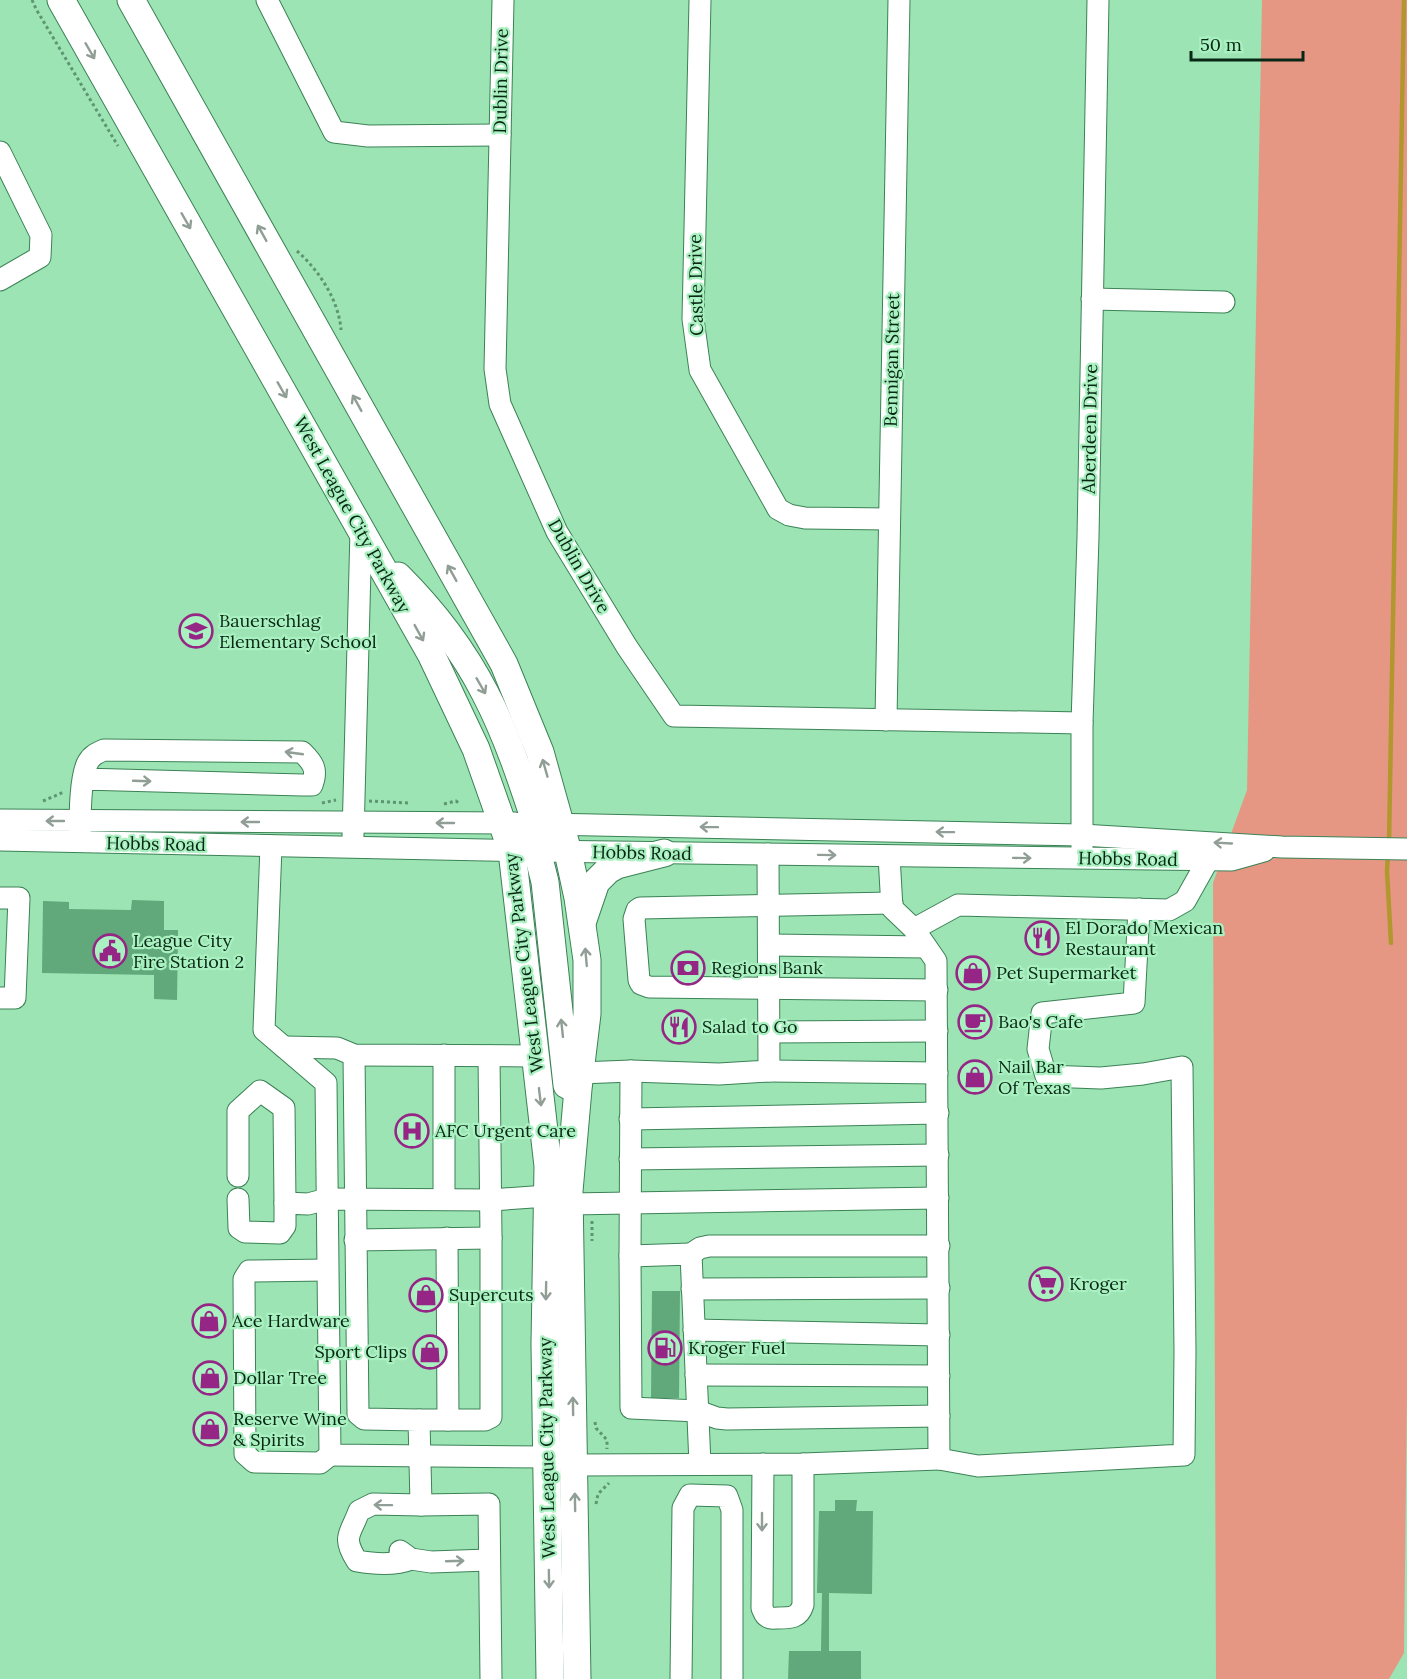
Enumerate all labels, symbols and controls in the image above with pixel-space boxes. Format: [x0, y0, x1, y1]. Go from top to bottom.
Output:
scale bar [1191, 24, 1304, 62]
street label: Dublin Drive [488, 28, 513, 134]
text: 50 m [1200, 33, 1242, 56]
one-way arrow [84, 42, 96, 59]
one-way arrow [181, 211, 192, 229]
one-way arrow [255, 225, 267, 242]
street label: Castle Drive [683, 234, 708, 336]
street label: Bennigan Street [879, 293, 904, 427]
street label: Aberdeen Drive [1077, 364, 1102, 495]
one-way arrow [276, 381, 288, 398]
one-way arrow [351, 395, 363, 412]
street label: West League City Parkway [289, 413, 416, 617]
street label: Dublin Drive [543, 514, 616, 617]
one-way arrow [446, 565, 458, 582]
place label: Bauerschlag Elementary School [219, 609, 377, 653]
school or university icon: Bauerschlag Elementary School [178, 613, 214, 649]
one-way arrow [413, 624, 425, 641]
one-way arrow [475, 677, 487, 694]
one-way arrow [285, 747, 304, 758]
one-way arrow [538, 759, 550, 778]
one-way arrow [131, 775, 151, 786]
one-way arrow [45, 815, 65, 827]
one-way arrow [240, 816, 260, 828]
one-way arrow [435, 817, 455, 829]
one-way arrow [700, 821, 720, 833]
one-way arrow [935, 826, 955, 838]
street label: Hobbs Road [106, 831, 206, 856]
one-way arrow [1214, 837, 1234, 848]
street label: Hobbs Road [592, 840, 692, 865]
street label: Hobbs Road [1078, 846, 1178, 871]
one-way arrow [816, 849, 836, 861]
street label: West League City Parkway [499, 851, 548, 1074]
one-way arrow [1011, 852, 1031, 863]
place label: El Dorado Mexican Restaurant [1065, 916, 1223, 960]
restaurant icon: El Dorado Mexican Restaurant [1024, 920, 1060, 956]
place label: League City Fire Station 2 [133, 929, 244, 973]
public building icon: League City Fire Station 2 [92, 933, 128, 969]
one-way arrow [580, 947, 591, 967]
bank icon: Regions Bank [670, 950, 706, 986]
shop icon: Pet Supermarket [955, 955, 991, 991]
place label: Regions Bank [711, 956, 823, 979]
place label: Pet Supermarket [996, 961, 1136, 984]
cafe icon: Bao's Cafe [957, 1004, 993, 1040]
restaurant icon: Salad to Go [661, 1009, 697, 1045]
place label: Bao's Cafe [998, 1010, 1083, 1033]
place label: Salad to Go [702, 1015, 798, 1038]
one-way arrow [556, 1019, 567, 1039]
place label: Nail Bar Of Texas [998, 1055, 1071, 1099]
shop icon: Nail Bar Of Texas [957, 1059, 993, 1095]
one-way arrow [535, 1086, 546, 1106]
hospital icon: AFC Urgent Care [394, 1113, 430, 1149]
place label: AFC Urgent Care [434, 1119, 576, 1142]
supermarket icon: Kroger [1028, 1266, 1064, 1302]
place label: Kroger [1069, 1272, 1127, 1295]
shop icon: Supercuts [408, 1277, 444, 1313]
one-way arrow [540, 1281, 552, 1301]
place label: Supercuts [449, 1283, 534, 1306]
shop icon: Ace Hardware [191, 1303, 227, 1339]
place label: Ace Hardware [231, 1309, 350, 1332]
fuel station icon: Kroger Fuel [647, 1330, 683, 1366]
shop icon: Sport Clips [412, 1334, 448, 1370]
place label: Kroger Fuel [688, 1336, 786, 1359]
street label: West League City Parkway [533, 1337, 560, 1559]
place label: Sport Clips [314, 1340, 407, 1363]
shop icon: Dollar Tree [192, 1360, 228, 1396]
place label: Dollar Tree [233, 1366, 327, 1389]
one-way arrow [567, 1397, 579, 1417]
place label: Reserve Wine & Spirits [233, 1407, 347, 1451]
shop icon: Reserve Wine & Spirits [192, 1411, 228, 1447]
one-way arrow [569, 1493, 581, 1513]
one-way arrow [374, 1499, 394, 1510]
one-way arrow [757, 1512, 768, 1532]
one-way arrow [444, 1556, 464, 1567]
one-way arrow [543, 1568, 555, 1588]

